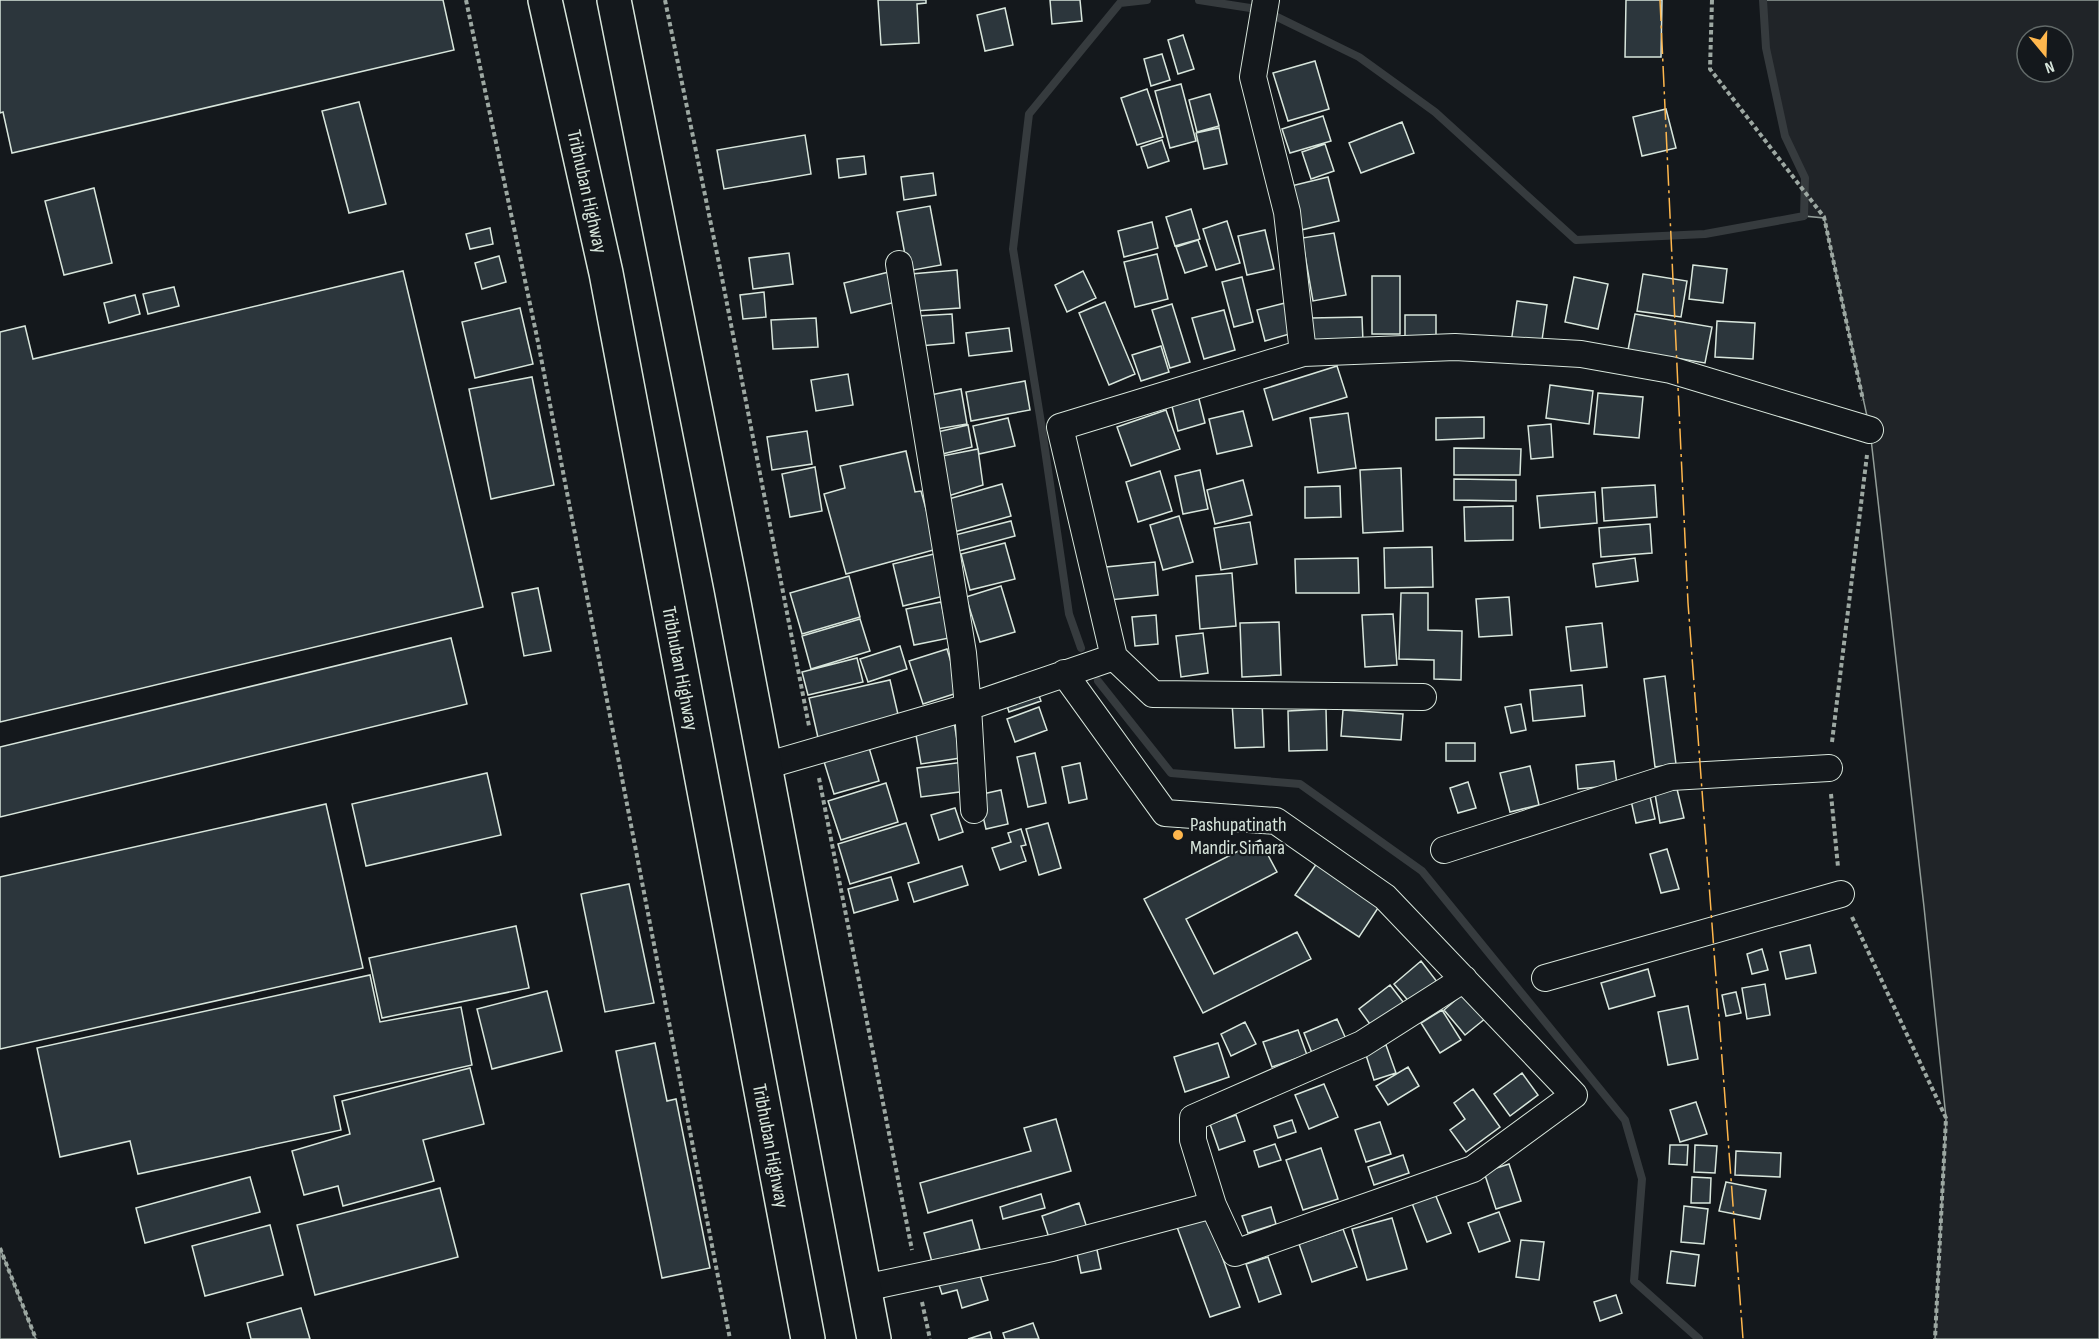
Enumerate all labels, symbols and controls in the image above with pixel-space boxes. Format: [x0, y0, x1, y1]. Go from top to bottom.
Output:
north arrow [2015, 24, 2075, 84]
text: N [2042, 56, 2057, 77]
street label: Tribhuban Highway [561, 127, 612, 256]
street label: Tribhuban Highway [656, 604, 703, 733]
place label: Pashupatinath Mandir Simara [1190, 813, 1287, 860]
marker: Pashupatinath Mandir Simara [1171, 828, 1185, 842]
street label: Tribhuban Highway [747, 1082, 794, 1210]

